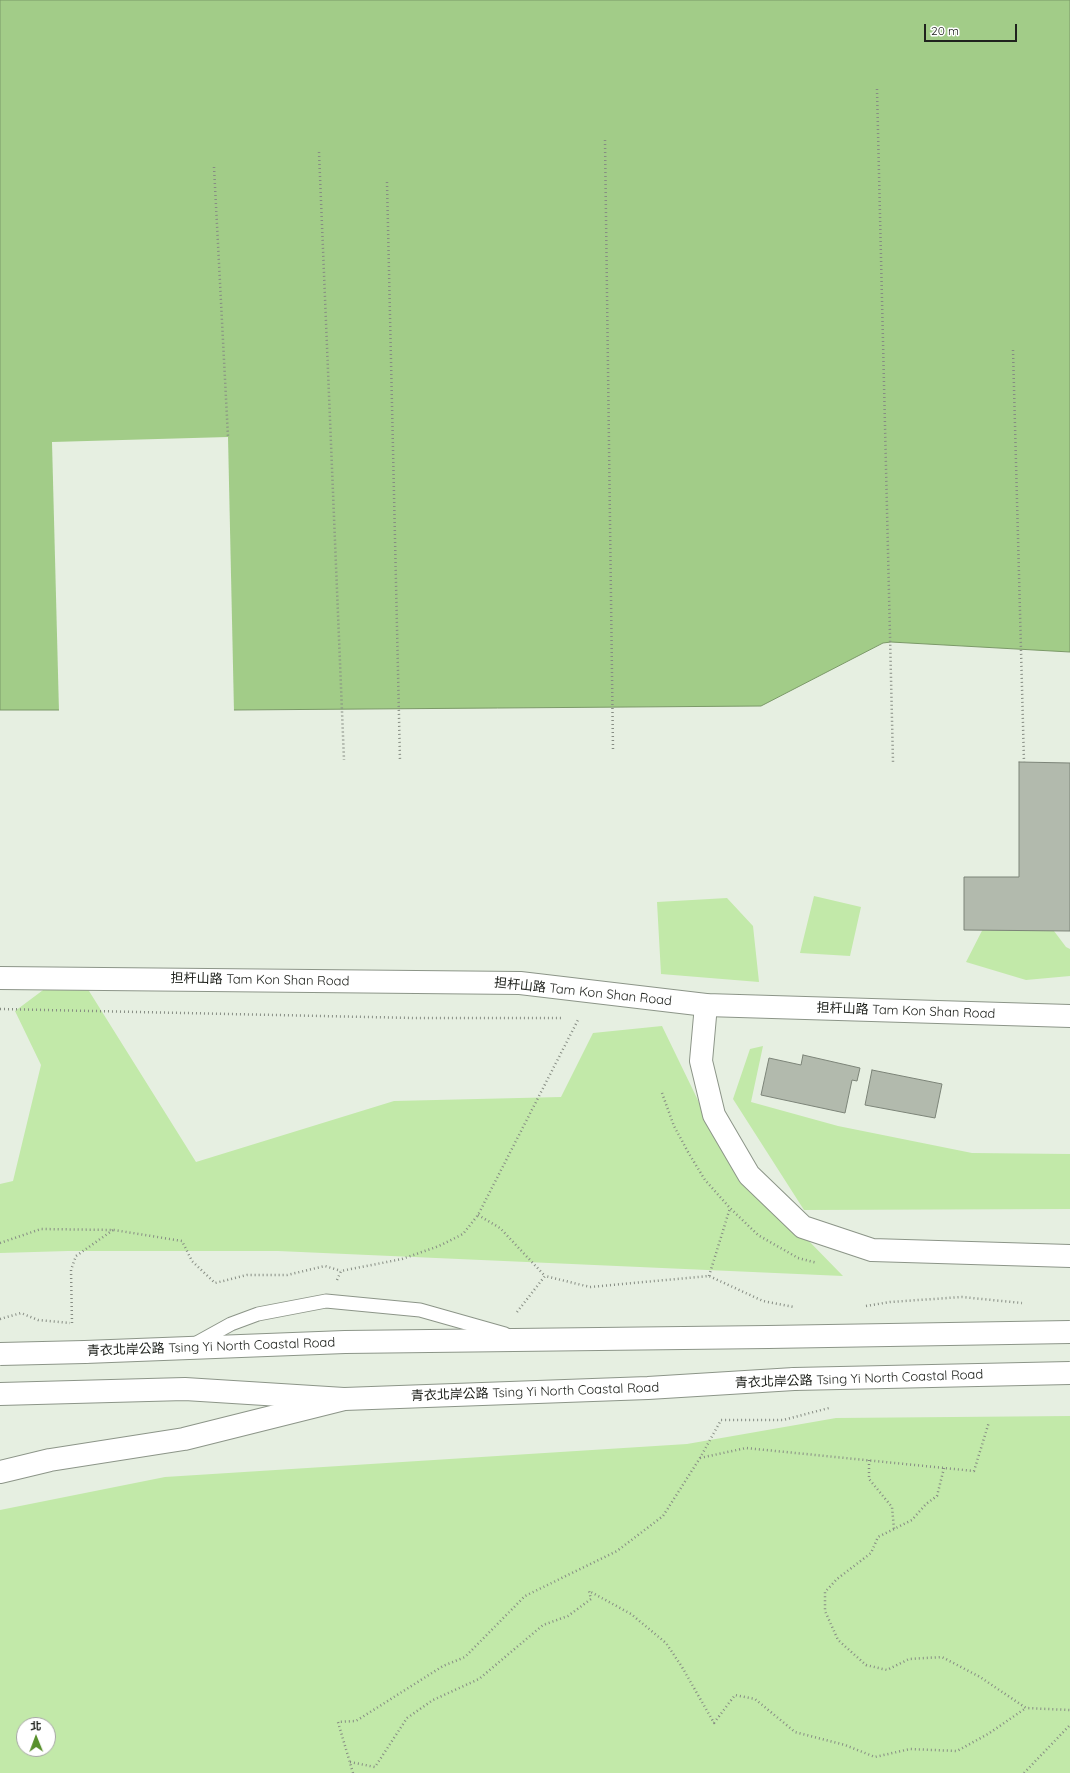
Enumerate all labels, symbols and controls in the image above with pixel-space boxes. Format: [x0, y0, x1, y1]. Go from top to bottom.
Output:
scale bar [926, 16, 1019, 42]
text: 20 m [931, 23, 959, 38]
street label: 担杆山路 Tam Kon Shan Road [171, 971, 349, 989]
street label: 担杆山路 Tam Kon Shan Road [493, 975, 673, 1009]
street label: 担杆山路 Tam Kon Shan Road [816, 1000, 996, 1022]
street label: 青衣北岸公路 Tsing Yi North Coastal Road [86, 1335, 336, 1359]
street label: 青衣北岸公路 Tsing Yi North Coastal Road [734, 1367, 984, 1391]
street label: 青衣北岸公路 Tsing Yi North Coastal Road [410, 1380, 660, 1404]
north arrow [16, 1717, 56, 1757]
text: 北 [30, 1719, 41, 1733]

